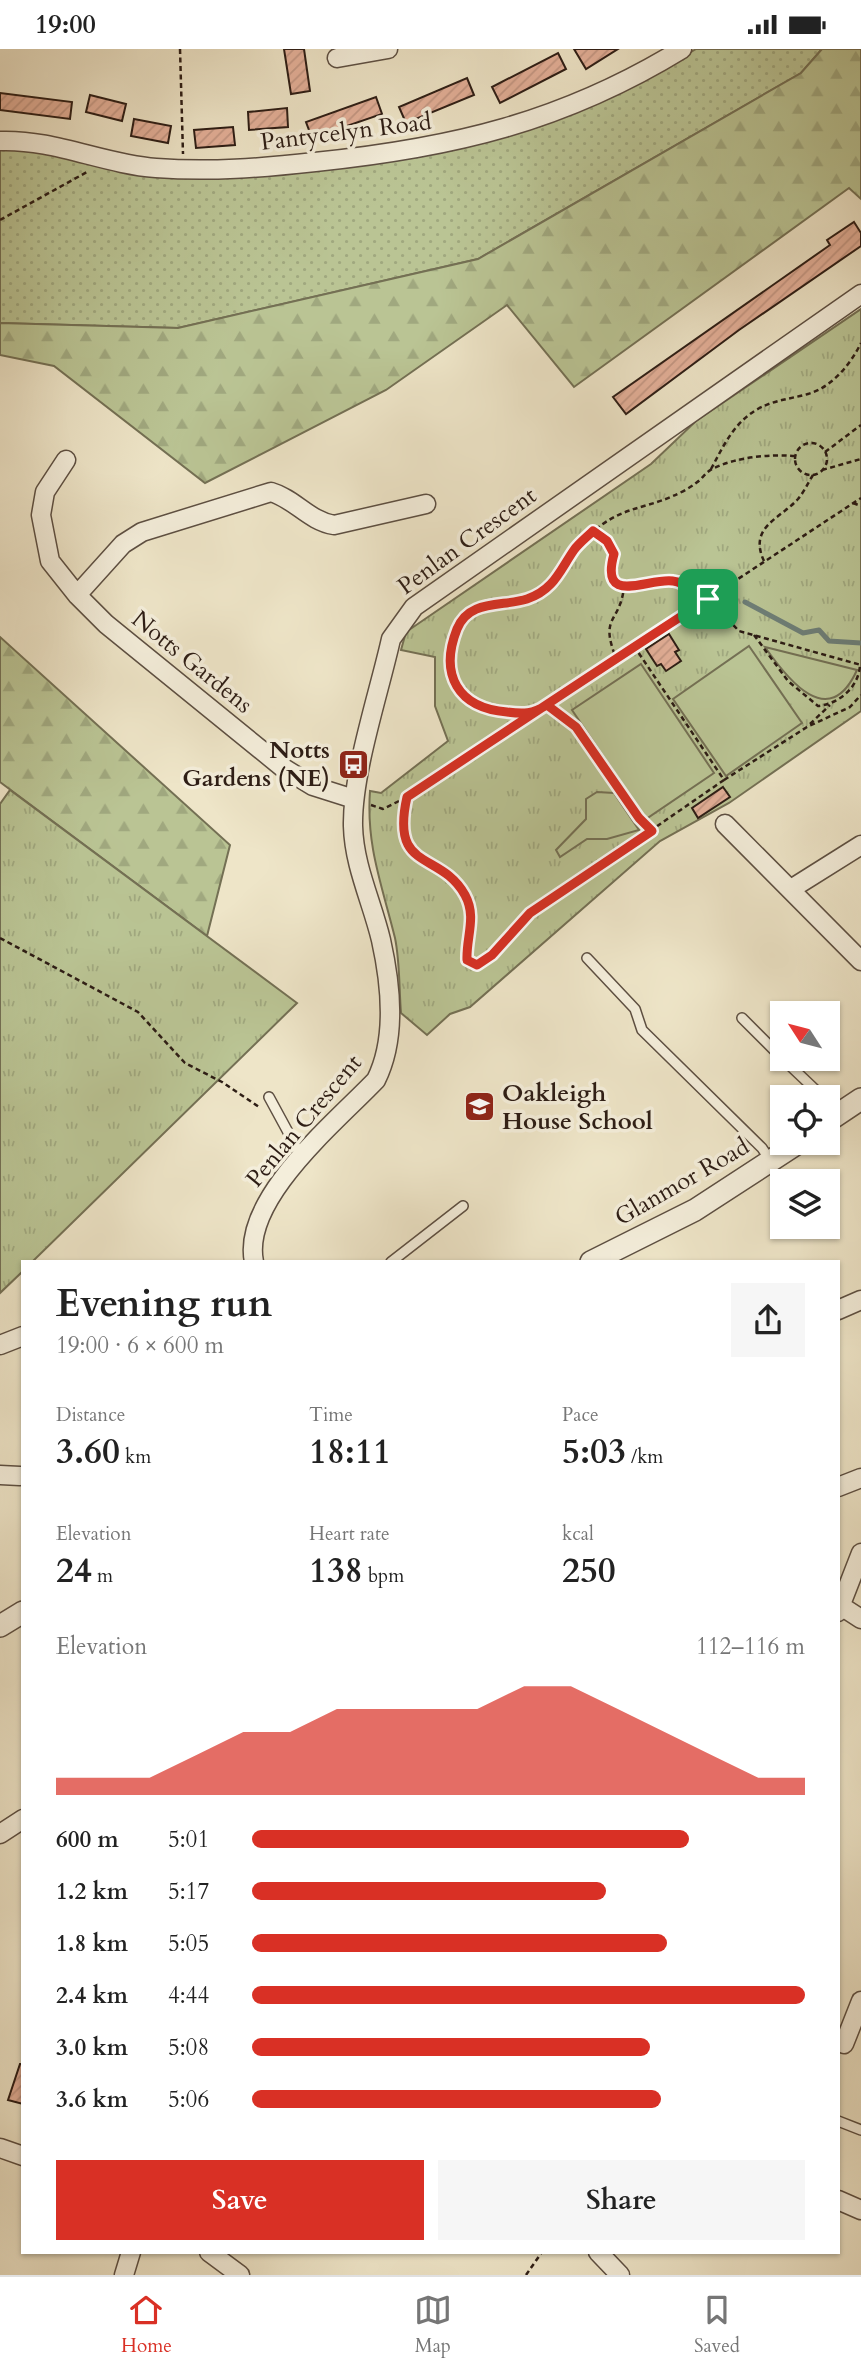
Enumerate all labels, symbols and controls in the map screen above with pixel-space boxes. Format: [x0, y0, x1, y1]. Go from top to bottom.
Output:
text: 19:00 [35, 7, 96, 42]
street label: Pantycelyn Road [259, 105, 434, 159]
street label: Penlan Crescent [391, 479, 544, 603]
pin [678, 569, 738, 629]
icon: arrive [689, 580, 727, 618]
street label: Notts Gardens [125, 603, 259, 721]
place label: Notts Gardens (NE) [182, 734, 330, 795]
bus stop icon: Notts Gardens (NE) [336, 747, 370, 781]
north arrow [770, 1001, 840, 1071]
map controls [770, 1001, 840, 1239]
street label: Penlan Crescent [239, 1047, 370, 1195]
place label: Oakleigh House School [502, 1077, 653, 1138]
button: locate [770, 1085, 840, 1155]
school or university icon: Oakleigh House School [462, 1090, 496, 1124]
street label: Glanmor Road [609, 1130, 756, 1234]
button: layers [770, 1169, 840, 1239]
text: Evening run [56, 1278, 272, 1330]
button: share [731, 1283, 805, 1357]
text: 19:00 · 6 × 600 m [56, 1330, 224, 1361]
text: Distance [56, 1402, 125, 1428]
text: Time [309, 1402, 353, 1428]
text: Pace [562, 1402, 599, 1428]
text: 3.60 [56, 1428, 120, 1476]
text: 18:11 [309, 1428, 391, 1476]
text: 5:03 [562, 1428, 626, 1476]
text: km [120, 1444, 151, 1470]
text: /km [626, 1444, 663, 1470]
text: Elevation [56, 1521, 131, 1547]
text: Heart rate [309, 1521, 390, 1547]
text: kcal [562, 1521, 594, 1547]
text: 24 [56, 1547, 92, 1595]
text: 138 [309, 1547, 363, 1595]
text: 250 [562, 1547, 616, 1595]
text: m [92, 1563, 113, 1589]
text: bpm [363, 1563, 404, 1589]
text: Elevation [56, 1631, 147, 1662]
text: 112–116 m [696, 1631, 805, 1662]
text: 600 m [56, 1824, 119, 1855]
text: 5:01 [168, 1824, 209, 1855]
text: 1.2 km [56, 1876, 128, 1907]
text: 5:17 [168, 1876, 209, 1907]
text: 1.8 km [56, 1928, 128, 1959]
text: 5:05 [168, 1928, 209, 1959]
text: 2.4 km [56, 1980, 128, 2011]
text: 4:44 [168, 1980, 209, 2011]
text: 3.0 km [56, 2032, 128, 2063]
text: 5:08 [168, 2032, 209, 2063]
text: 3.6 km [56, 2084, 128, 2115]
text: 5:06 [168, 2084, 209, 2115]
button: Save [56, 2160, 424, 2240]
button: Share [438, 2160, 805, 2240]
tab: Home [121, 2291, 172, 2359]
tab: Map [414, 2291, 452, 2359]
tab: Saved [694, 2291, 740, 2359]

